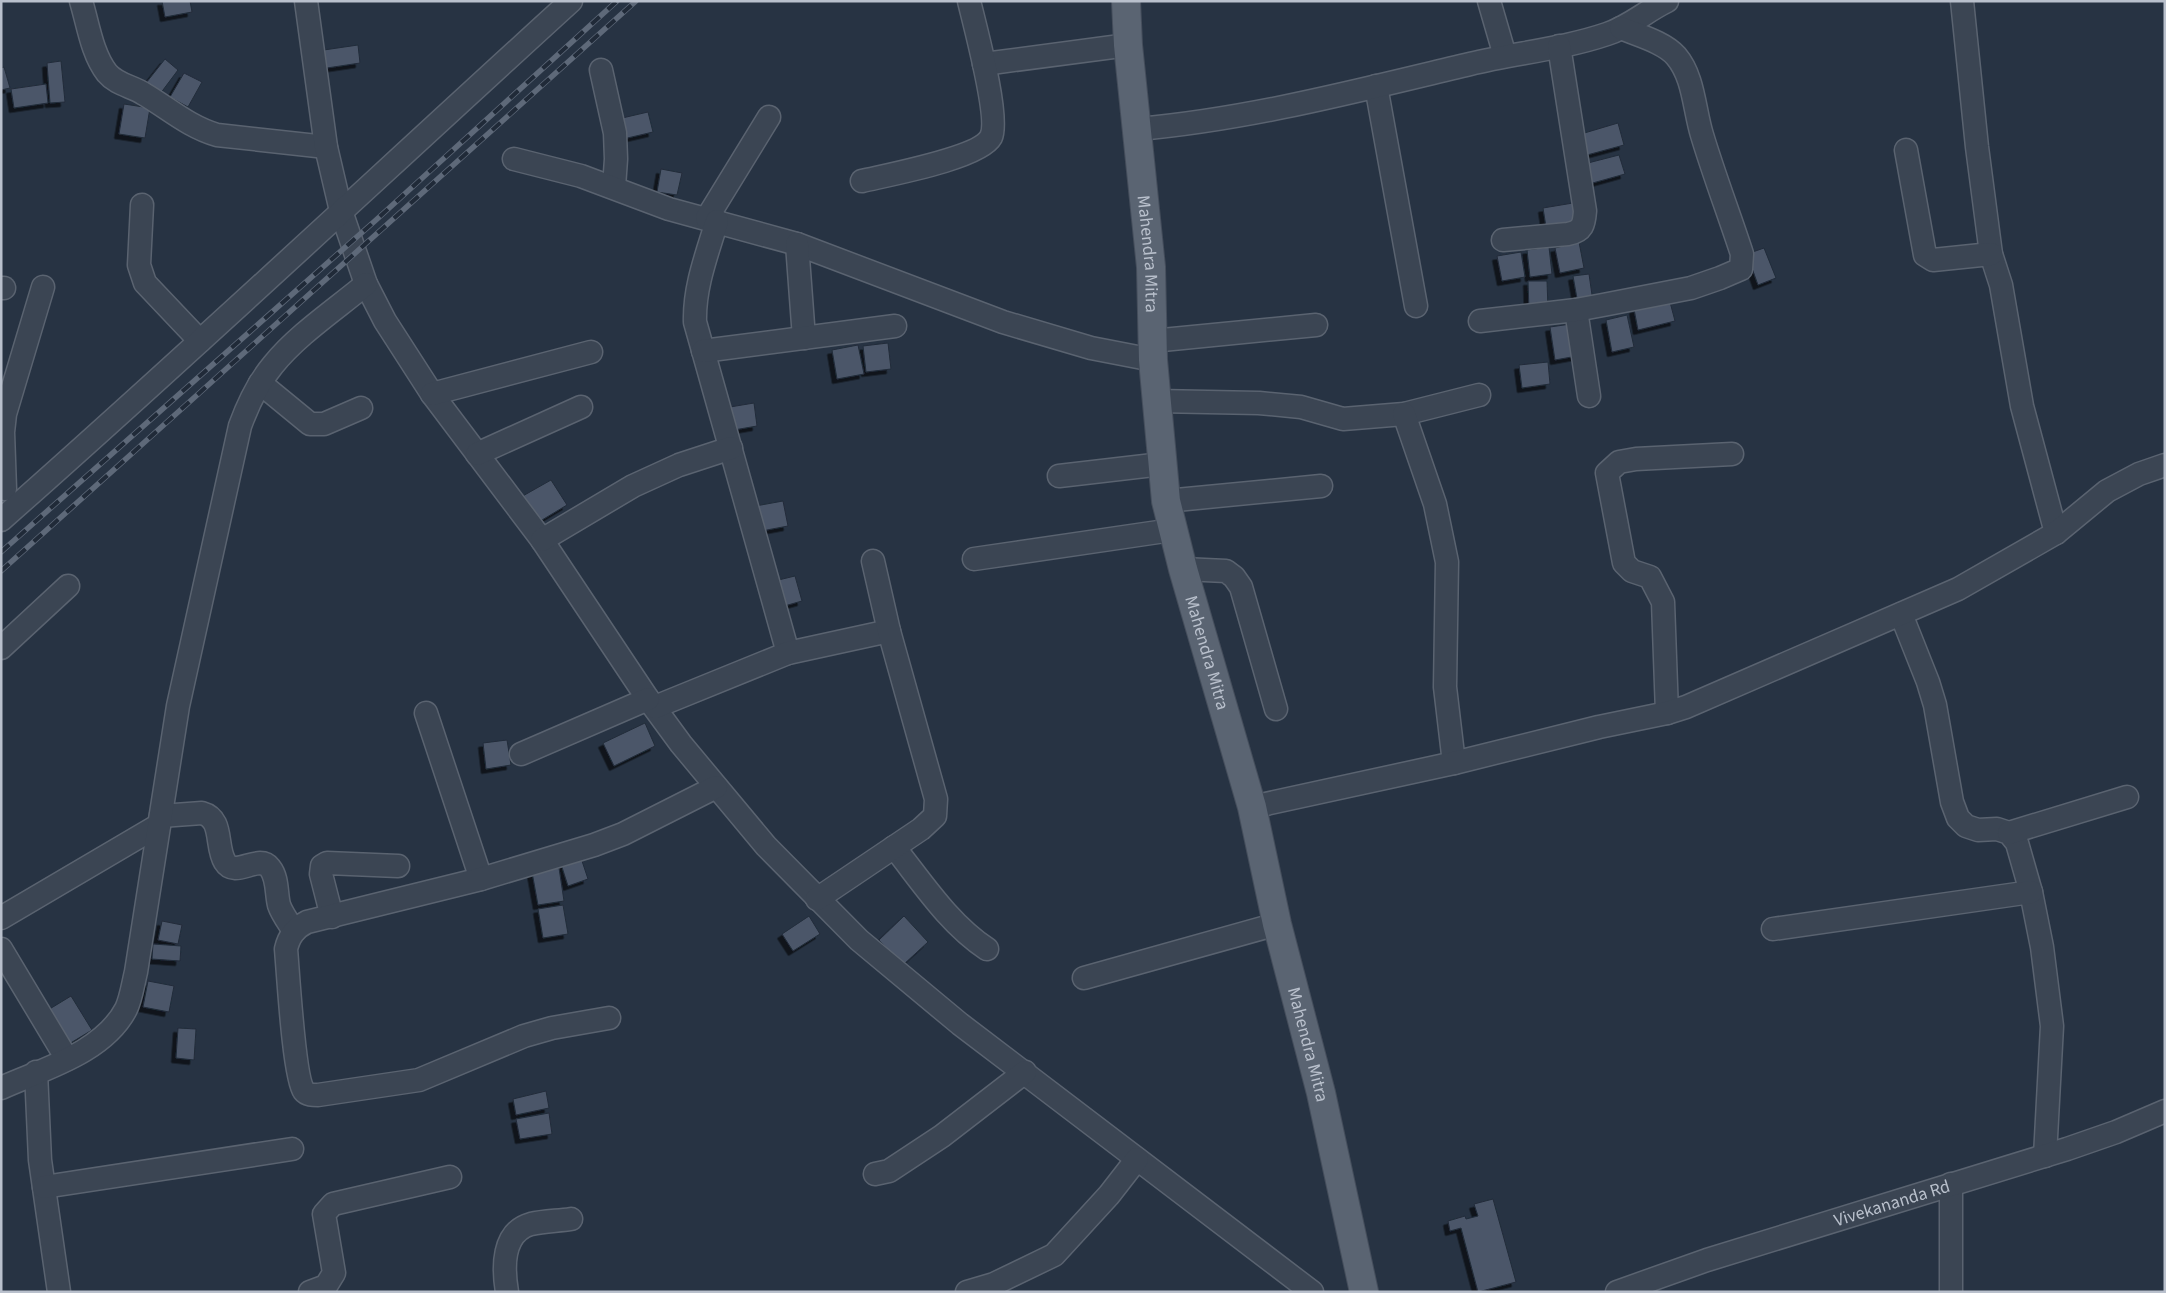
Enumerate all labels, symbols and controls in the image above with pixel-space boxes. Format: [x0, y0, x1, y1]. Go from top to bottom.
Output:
street label: Mahendra Mitra [1131, 194, 1164, 313]
street label: Mahendra Mitra [1178, 593, 1235, 713]
street label: Mahendra Mitra [1281, 985, 1335, 1104]
street label: Vivekananda Rd [1831, 1174, 1953, 1233]

